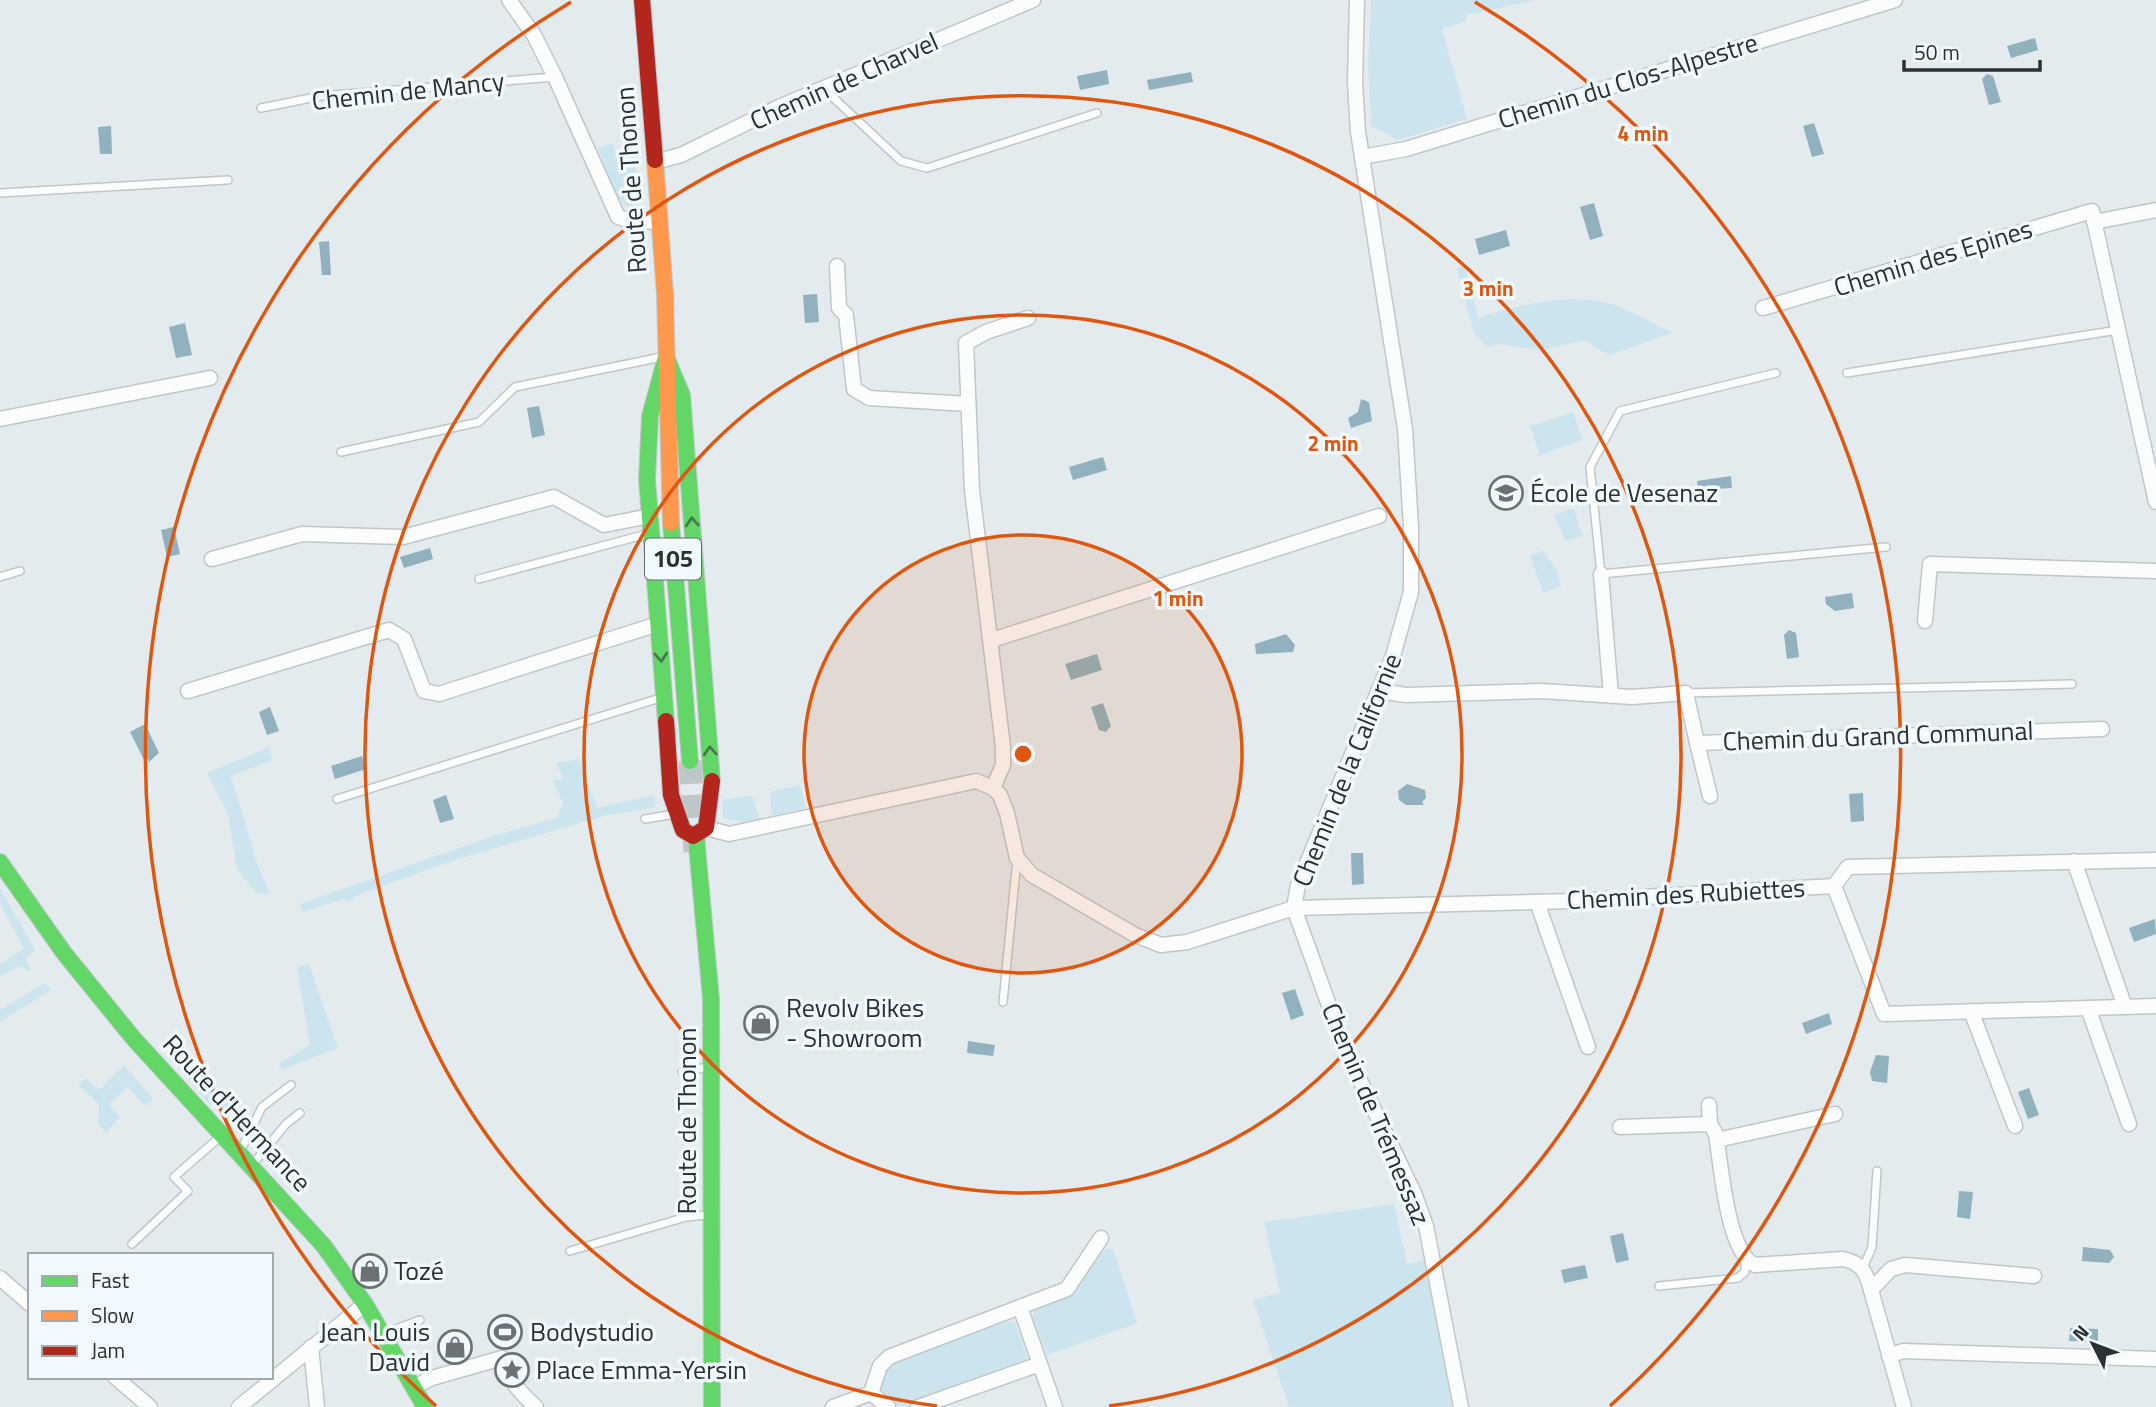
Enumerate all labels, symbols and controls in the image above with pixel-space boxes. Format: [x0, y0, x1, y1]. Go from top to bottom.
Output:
street label: Chemin de Charvel [743, 22, 944, 140]
street label: Chemin du Clos-Alpestre [1493, 22, 1763, 139]
scale bar [1904, 28, 2040, 72]
text: 50 m [1914, 36, 1960, 68]
street label: Chemin de Mancy [310, 61, 506, 120]
street label: Route de Thonon [605, 85, 656, 275]
text: 4 min [1617, 117, 1669, 149]
street label: Chemin des Epines [1829, 209, 2037, 306]
text: 3 min [1462, 272, 1514, 304]
text: 2 min [1307, 427, 1359, 459]
place label: École de Vesenaz [1530, 473, 1718, 512]
school or university icon: École de Vesenaz [1487, 474, 1525, 512]
one-way arrow [685, 516, 700, 527]
road number: 105 [645, 538, 701, 580]
text: 1 min [1152, 582, 1204, 614]
street label: Chemin de la Californie [1282, 647, 1411, 892]
one-way arrow [653, 652, 668, 663]
street label: Chemin du Grand Communal [1722, 711, 2034, 760]
centre of rings [1011, 742, 1035, 766]
one-way arrow [703, 745, 718, 756]
street label: Chemin des Rubiettes [1566, 868, 1806, 919]
place label: Revolv Bikes - Showroom [786, 988, 924, 1057]
street label: Chemin de Trémessaz [1312, 997, 1441, 1231]
shop icon: Revolv Bikes - Showroom [742, 1004, 780, 1042]
street label: Route d'Hermance [154, 1025, 321, 1200]
street label: Route de Thonon [667, 1028, 706, 1214]
place label: Tozé [394, 1251, 444, 1290]
shop icon: Tozé [351, 1252, 389, 1290]
legend [28, 1253, 273, 1379]
text: Fast [91, 1264, 130, 1296]
text: Slow [91, 1299, 134, 1331]
north arrow [2058, 1309, 2128, 1379]
place label: Jean Louis David [319, 1312, 430, 1381]
place label: Bodystudio [530, 1312, 654, 1351]
sports icon: Bodystudio [486, 1313, 524, 1351]
text: N [2065, 1318, 2095, 1347]
shop icon: Jean Louis David [436, 1328, 474, 1366]
text: Jam [91, 1334, 125, 1366]
place label: Place Emma-Yersin [536, 1350, 747, 1389]
place icon: Place Emma-Yersin [493, 1351, 531, 1389]

